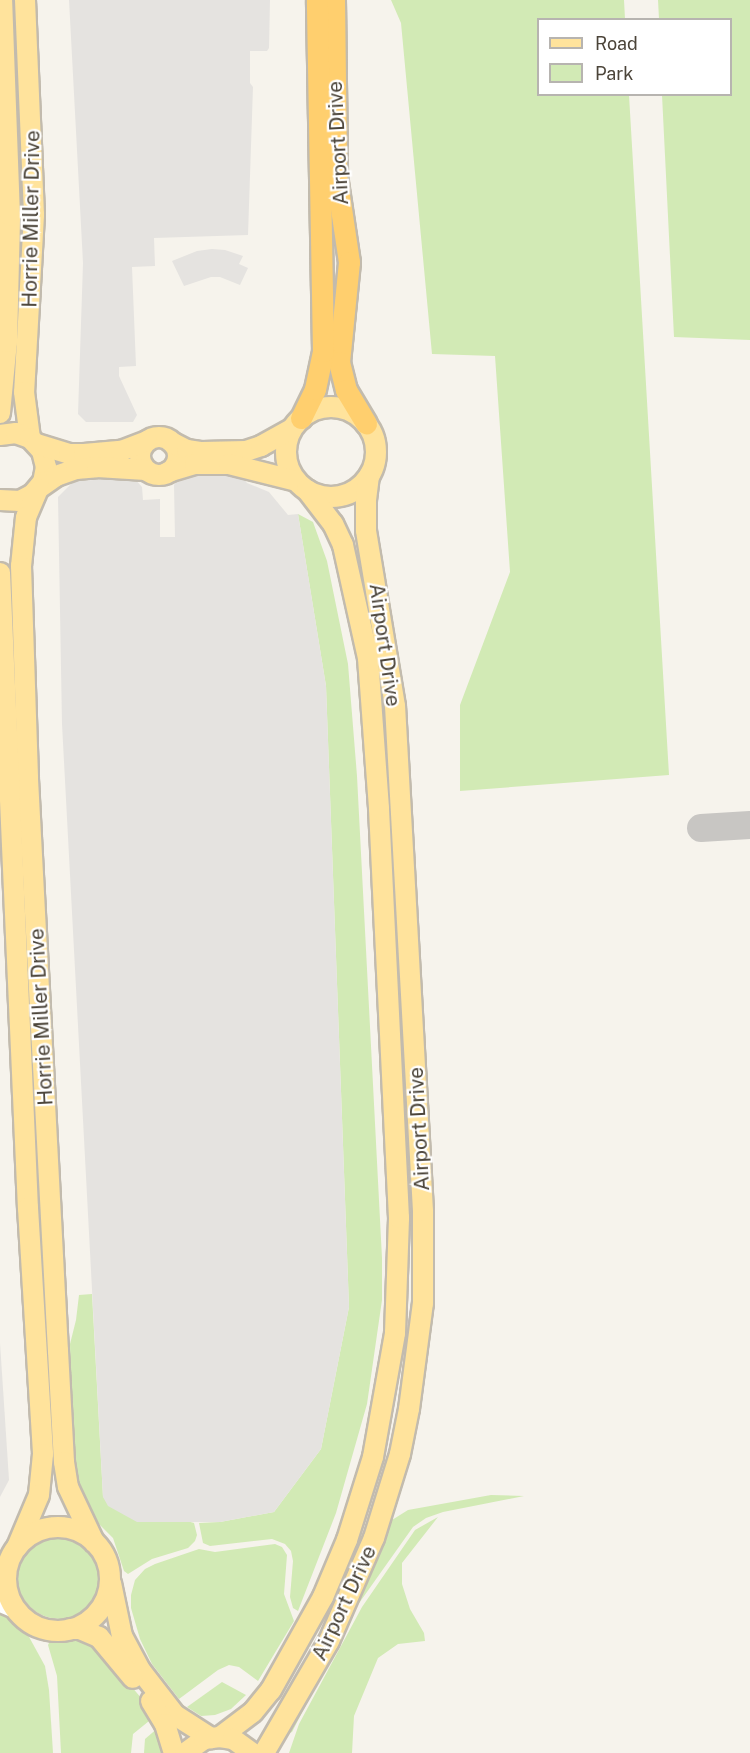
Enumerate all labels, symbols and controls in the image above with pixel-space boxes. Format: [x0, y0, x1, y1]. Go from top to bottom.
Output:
legend [537, 18, 732, 96]
text: Road [595, 33, 638, 54]
text: Park [595, 63, 633, 84]
street label: Airport Drive [322, 80, 354, 206]
street label: Horrie Miller Drive [17, 130, 45, 308]
street label: Airport Drive [364, 582, 406, 708]
street label: Horrie Miller Drive [24, 928, 58, 1106]
street label: Airport Drive [403, 1066, 435, 1192]
street label: Airport Drive [306, 1541, 382, 1665]

